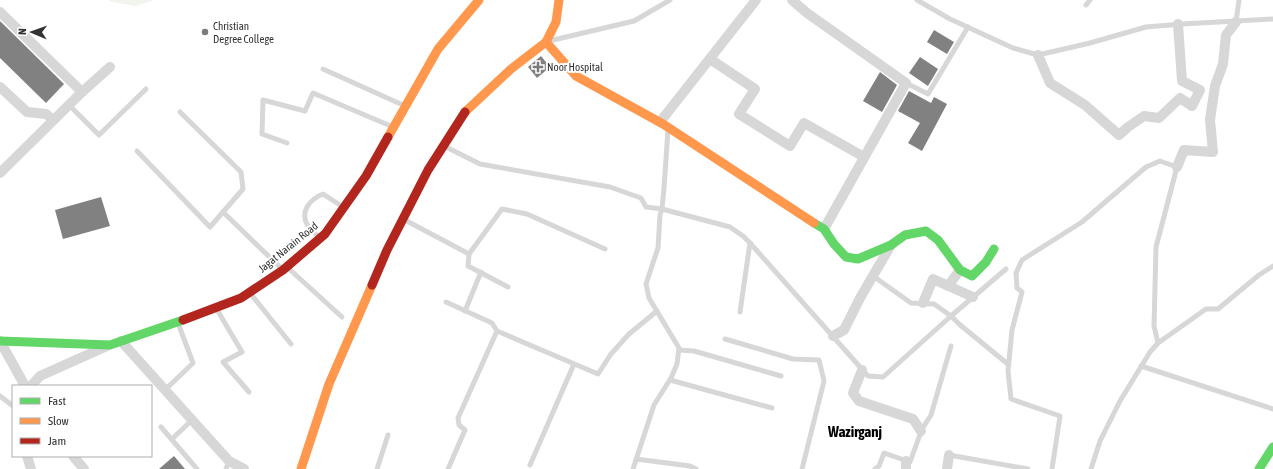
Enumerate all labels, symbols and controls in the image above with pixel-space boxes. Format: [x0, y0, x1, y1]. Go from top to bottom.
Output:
north arrow [12, 12, 52, 52]
place label: Christian Degree College [213, 20, 274, 45]
marker: Christian Degree College [200, 27, 210, 37]
text: N [16, 28, 28, 35]
marker: Noor Hospital [532, 61, 544, 73]
place label: Noor Hospital [547, 61, 603, 73]
street label: Jagat Narain Road [256, 219, 320, 275]
legend [12, 385, 152, 457]
text: Fast [48, 394, 66, 408]
text: Slow [48, 414, 69, 428]
district label: Wazirganj [827, 423, 882, 440]
text: Jam [48, 434, 66, 448]

